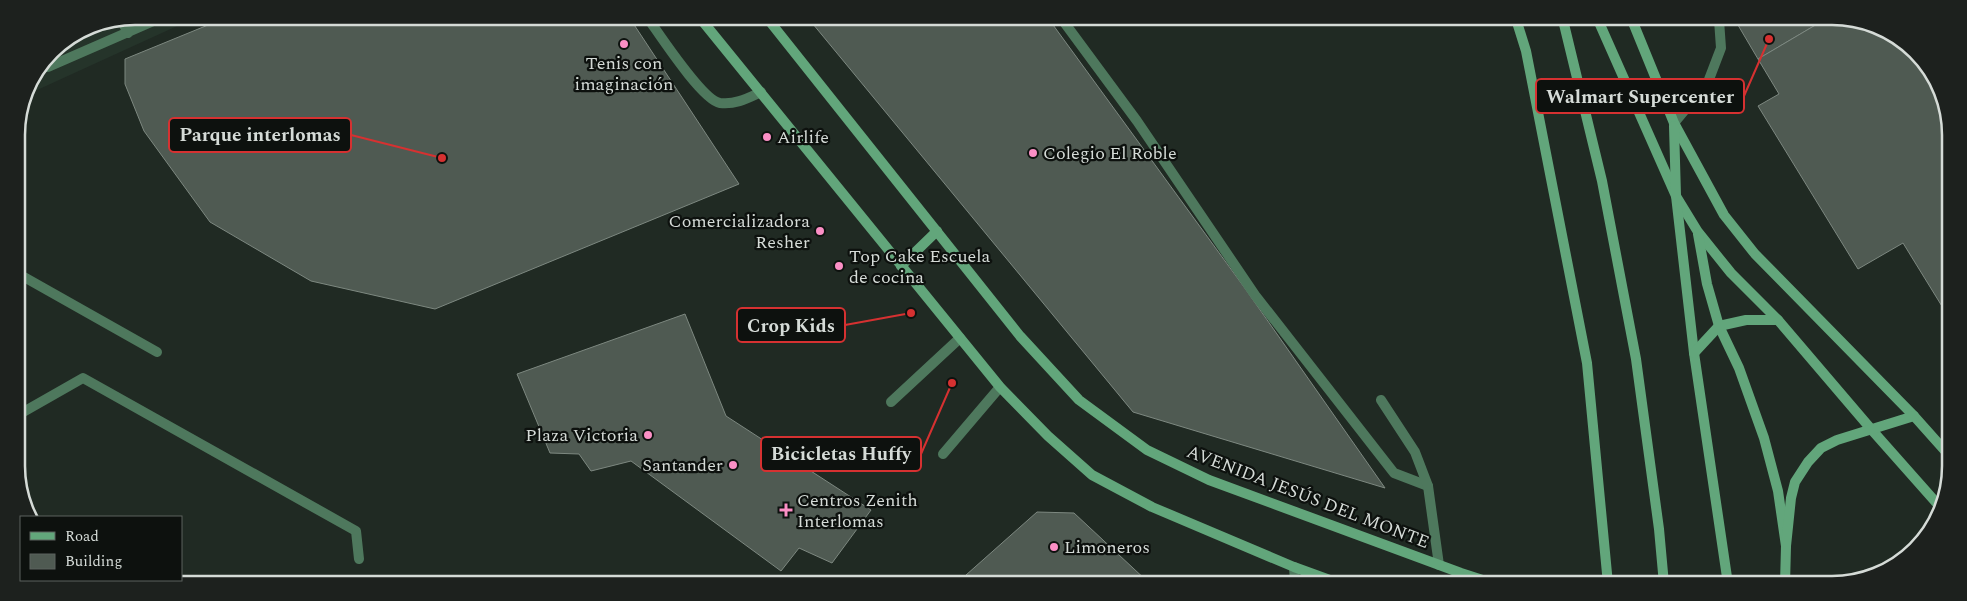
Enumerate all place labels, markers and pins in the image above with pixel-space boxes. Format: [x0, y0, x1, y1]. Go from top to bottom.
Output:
marker: Tenis con imaginación [618, 38, 630, 50]
place label: Tenis con imaginación [575, 50, 673, 98]
callout: Walmart Supercenter [1536, 79, 1744, 113]
callout: Parque interlomas [169, 118, 351, 152]
place label: Airlife [777, 124, 829, 151]
marker: Airlife [761, 131, 773, 143]
place label: Colegio El Roble [1043, 140, 1177, 167]
marker: Colegio El Roble [1027, 147, 1039, 159]
place label: Comercializadora Resher [669, 208, 810, 256]
marker: Comercializadora Resher [814, 225, 826, 237]
place label: Top Cake Escuela de cocina [849, 243, 991, 291]
marker: Top Cake Escuela de cocina [833, 260, 845, 272]
callout: Crop Kids [737, 308, 845, 342]
place label: Plaza Victoria [525, 422, 638, 449]
marker: Plaza Victoria [642, 429, 654, 441]
callout: Bicicletas Huffy [761, 437, 921, 471]
place label: Santander [642, 452, 723, 479]
marker: Santander [727, 459, 739, 471]
place label: Centros Zenith Interlomas [797, 487, 918, 535]
marker: Centros Zenith Interlomas [779, 503, 793, 517]
place label: Limoneros [1064, 534, 1150, 561]
marker: Limoneros [1048, 541, 1060, 553]

